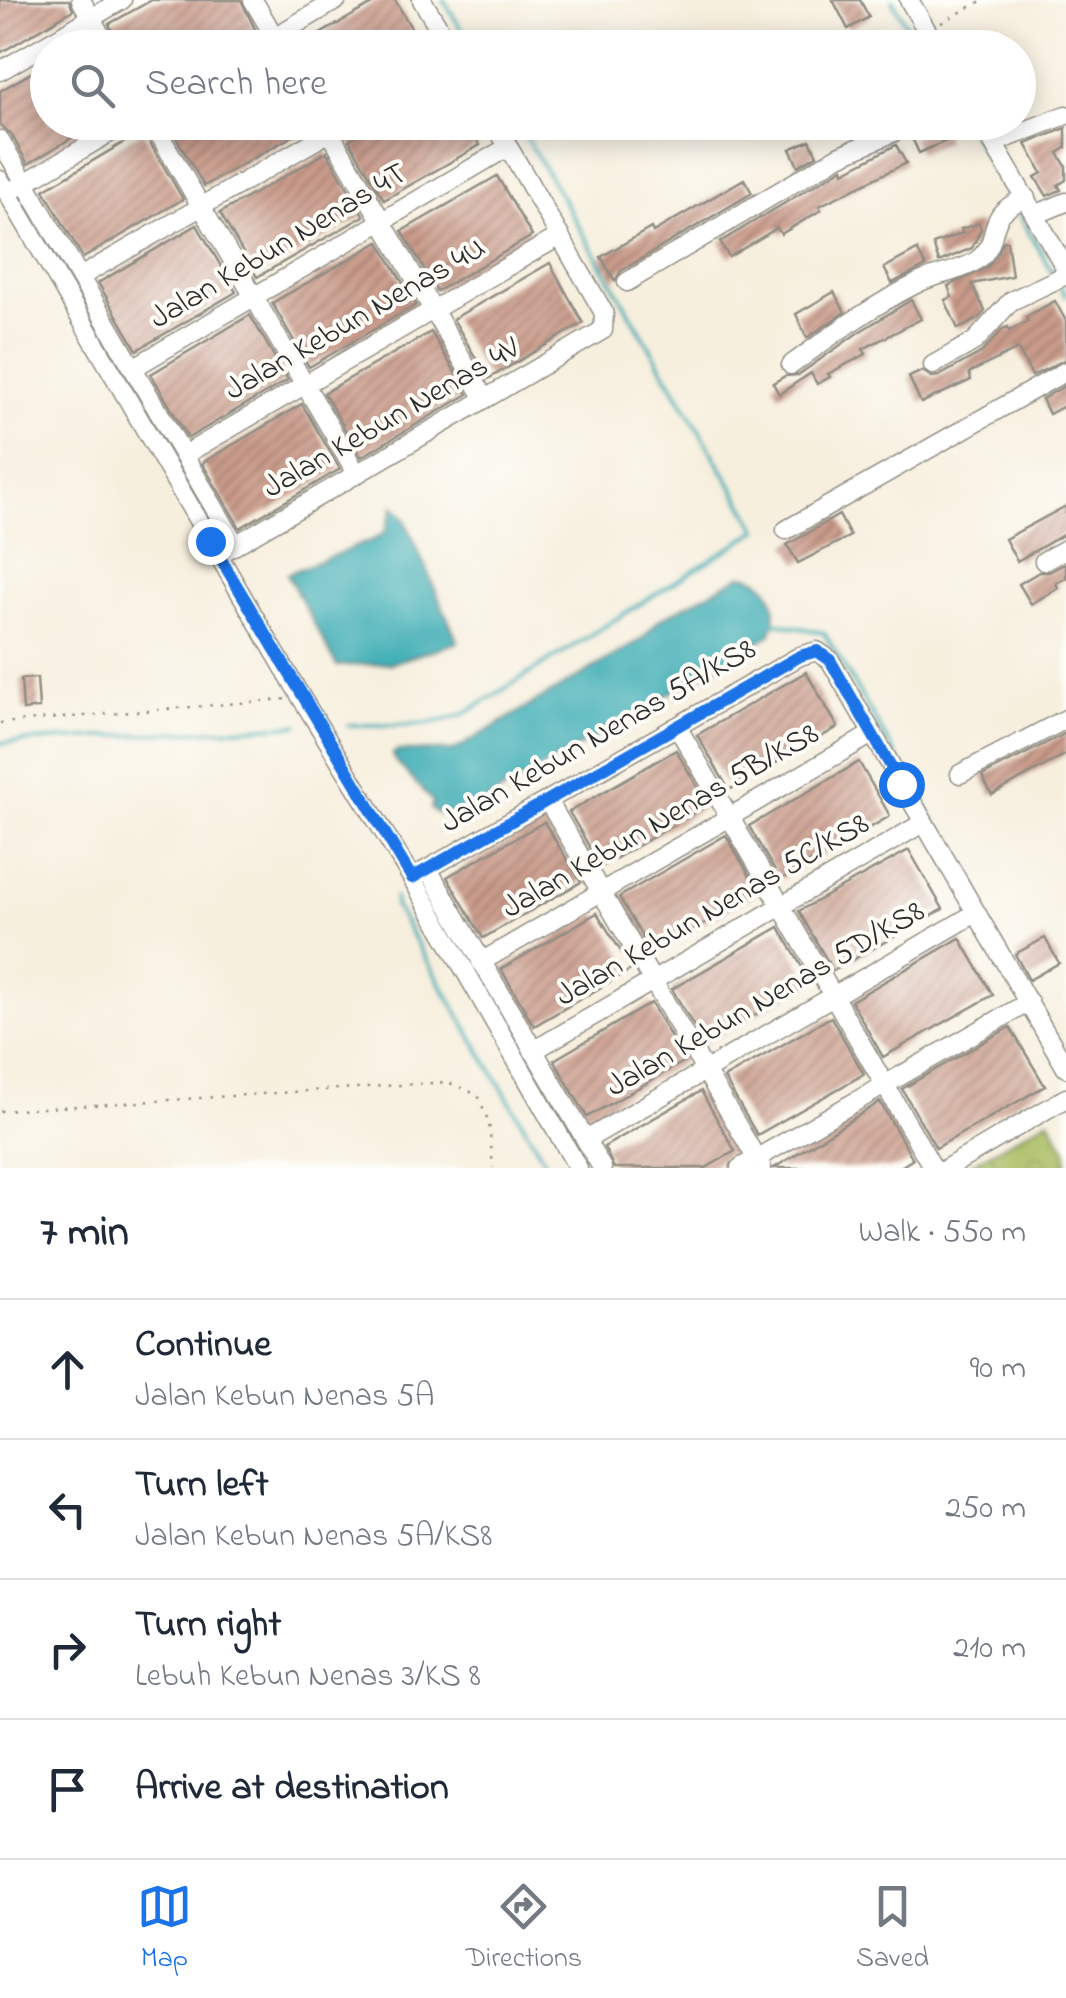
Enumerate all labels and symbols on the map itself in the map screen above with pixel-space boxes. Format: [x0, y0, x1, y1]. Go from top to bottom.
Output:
street label: Jalan Kebun Nenas 4T [141, 151, 417, 343]
street label: Jalan Kebun Nenas 4U [217, 226, 495, 414]
street label: Jalan Kebun Nenas 4V [255, 326, 530, 512]
route end [188, 519, 234, 565]
street label: Jalan Kebun Nenas 5A/KS8 [433, 627, 765, 847]
street label: Jalan Kebun Nenas 5B/KS8 [494, 712, 828, 932]
route start [879, 762, 925, 808]
street label: Jalan Kebun Nenas 5C/KS8 [547, 802, 879, 1020]
street label: Jalan Kebun Nenas 5D/KS8 [598, 889, 934, 1111]

